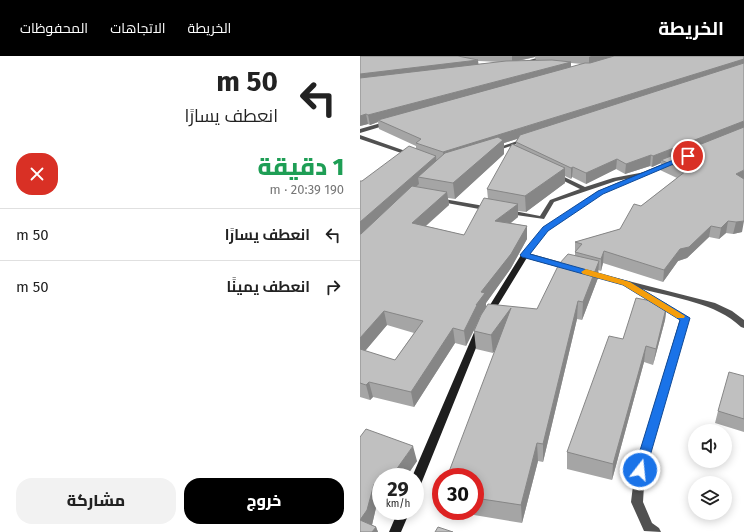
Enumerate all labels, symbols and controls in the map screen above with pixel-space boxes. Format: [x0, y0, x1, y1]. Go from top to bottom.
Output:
text: الخريطة [658, 17, 724, 40]
text: المحفوظات [20, 20, 88, 37]
text: الاتجاهات [110, 20, 166, 37]
text: الخريطة [188, 20, 231, 37]
text: 50 m [216, 65, 278, 98]
icon: left [292, 72, 344, 124]
text: انعطف يسارًا [184, 105, 278, 127]
pin [671, 139, 705, 173]
icon: arrive [677, 145, 699, 167]
button: close [16, 153, 58, 195]
text: 1 دقيقة [257, 153, 344, 181]
text: 190 m · 20:39 [270, 182, 344, 197]
icon: left [322, 224, 344, 246]
text: 50 m [16, 226, 49, 244]
text: انعطف يسارًا [225, 226, 310, 244]
icon: right [322, 276, 344, 298]
text: 50 m [16, 278, 49, 296]
text: انعطف يمينًا [226, 278, 310, 296]
map controls [688, 424, 732, 520]
button: sound [688, 424, 732, 468]
position arrow [619, 449, 661, 491]
speed limit sign: 30 [432, 468, 484, 520]
button: layers [688, 476, 732, 520]
text: 29 [387, 477, 409, 501]
button: مشاركة [16, 478, 176, 524]
button: خروج [184, 478, 344, 524]
text: km/h [386, 498, 410, 510]

